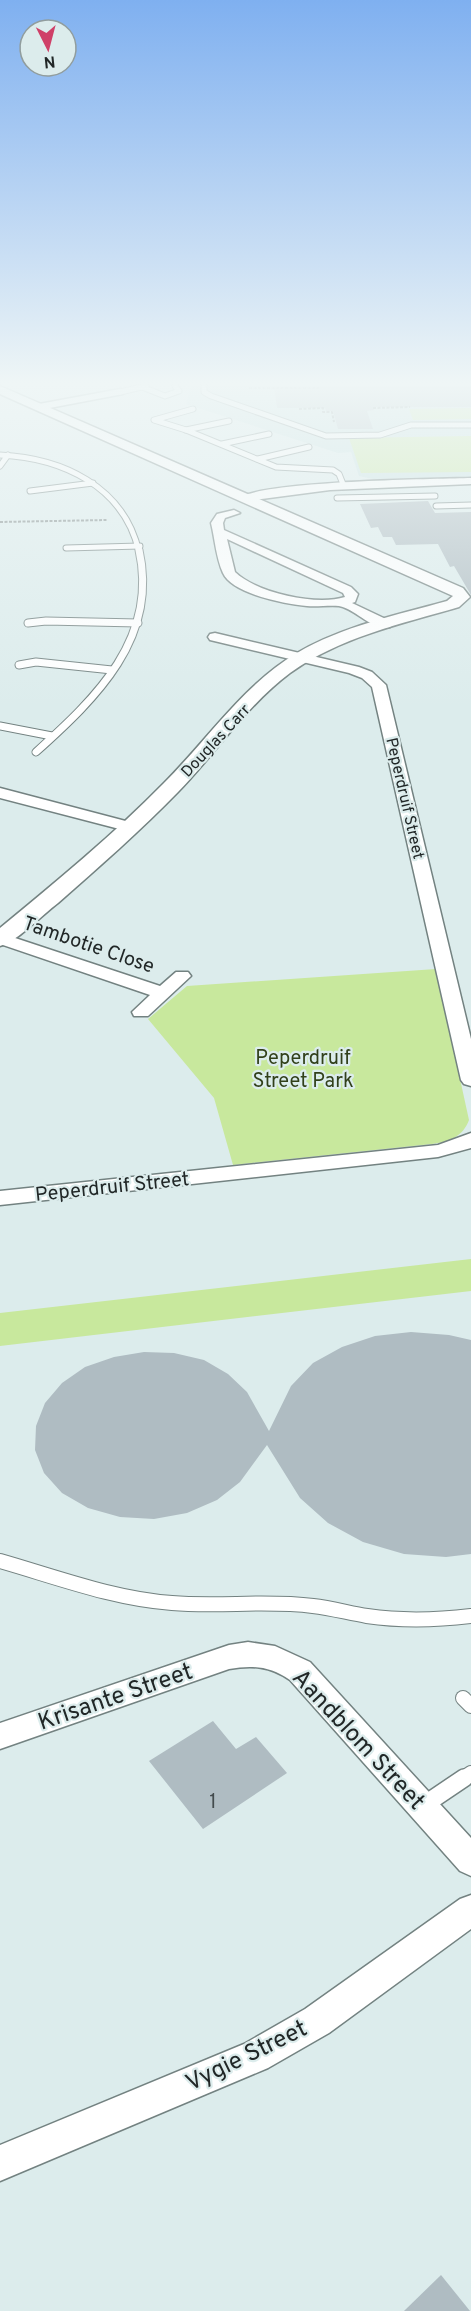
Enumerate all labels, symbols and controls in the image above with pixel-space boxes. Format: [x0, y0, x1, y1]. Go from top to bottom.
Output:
north arrow [18, 18, 78, 78]
text: N [43, 50, 56, 71]
street label: Douglas Carr [177, 701, 255, 782]
street label: Peperdruif Street [380, 736, 428, 861]
street label: Tambotie Close [19, 911, 158, 981]
park label: Peperdruif Street Park [252, 1046, 354, 1095]
street label: Peperdruif Street [34, 1167, 191, 1209]
street label: Krisante Street [34, 1657, 197, 1738]
street label: Aandblom Street [285, 1664, 430, 1817]
house number: 1 [209, 1790, 217, 1816]
street label: Vygie Street [181, 2014, 313, 2099]

